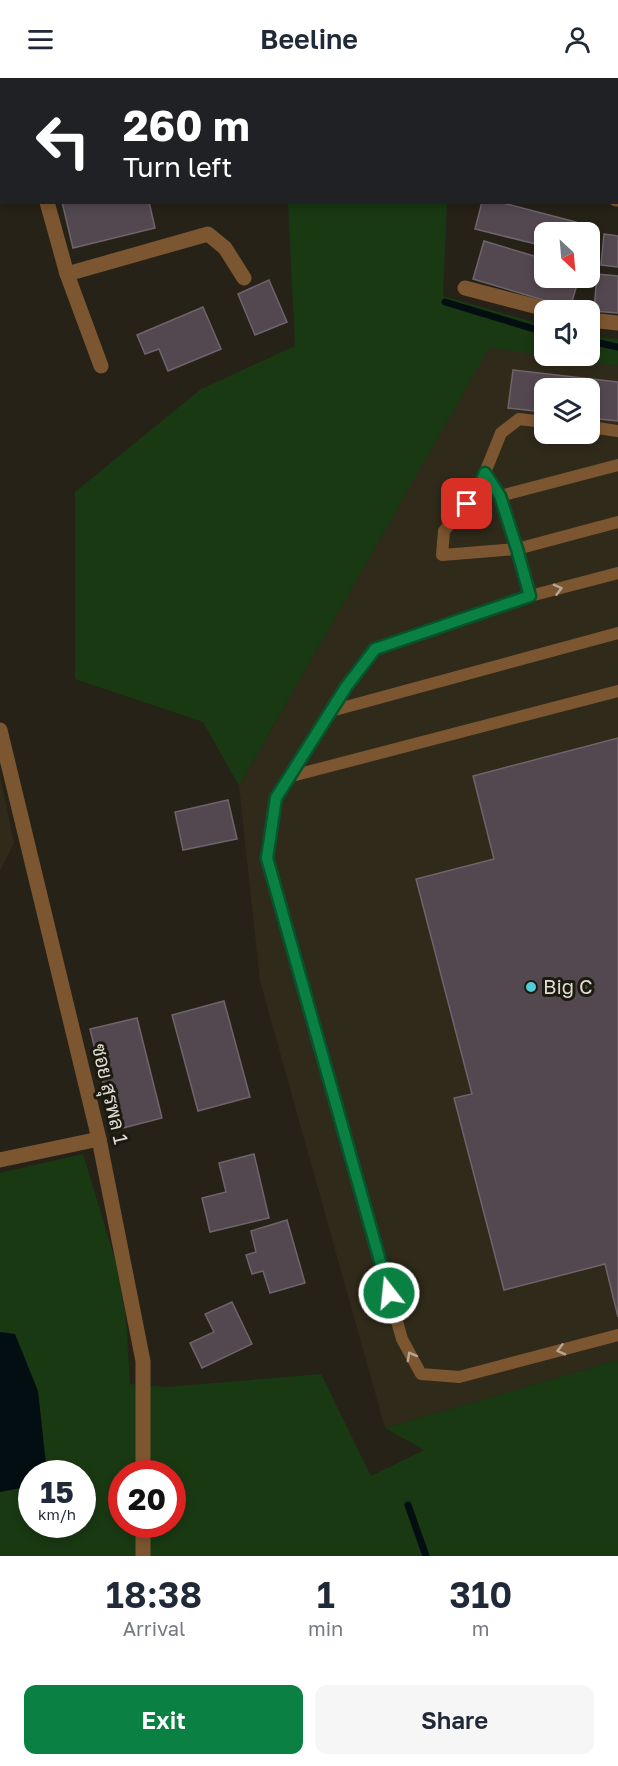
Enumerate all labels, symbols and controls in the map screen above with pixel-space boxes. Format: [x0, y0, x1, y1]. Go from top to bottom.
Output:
icon: menu [24, 23, 57, 56]
text: Beeline [260, 23, 358, 55]
icon: person [561, 23, 594, 56]
text: 260 m [123, 100, 250, 150]
icon: left [24, 102, 102, 180]
text: Turn left [123, 151, 232, 183]
north arrow [534, 222, 600, 288]
map controls [534, 222, 600, 444]
button: sound [534, 300, 600, 366]
button: layers [534, 378, 600, 444]
pin [441, 478, 492, 529]
icon: arrive [450, 487, 483, 520]
one-way arrow [553, 583, 563, 596]
place label: Big C [543, 974, 593, 998]
marker: Big C [524, 980, 538, 994]
street label: ซอย สุรพล 1 [85, 1041, 134, 1147]
position arrow [357, 1261, 421, 1325]
one-way arrow [557, 1342, 567, 1355]
one-way arrow [407, 1351, 418, 1362]
speed limit sign: 20 [108, 1460, 186, 1538]
text: 15 [40, 1474, 74, 1510]
text: km/h [38, 1505, 76, 1523]
text: 18:38 [106, 1573, 202, 1616]
text: 1 [317, 1573, 335, 1616]
text: 310 [449, 1573, 512, 1616]
text: Arrival [123, 1616, 185, 1640]
text: min [308, 1616, 343, 1640]
text: m [472, 1616, 490, 1640]
button: Exit [24, 1685, 303, 1754]
button: Share [315, 1685, 594, 1754]

